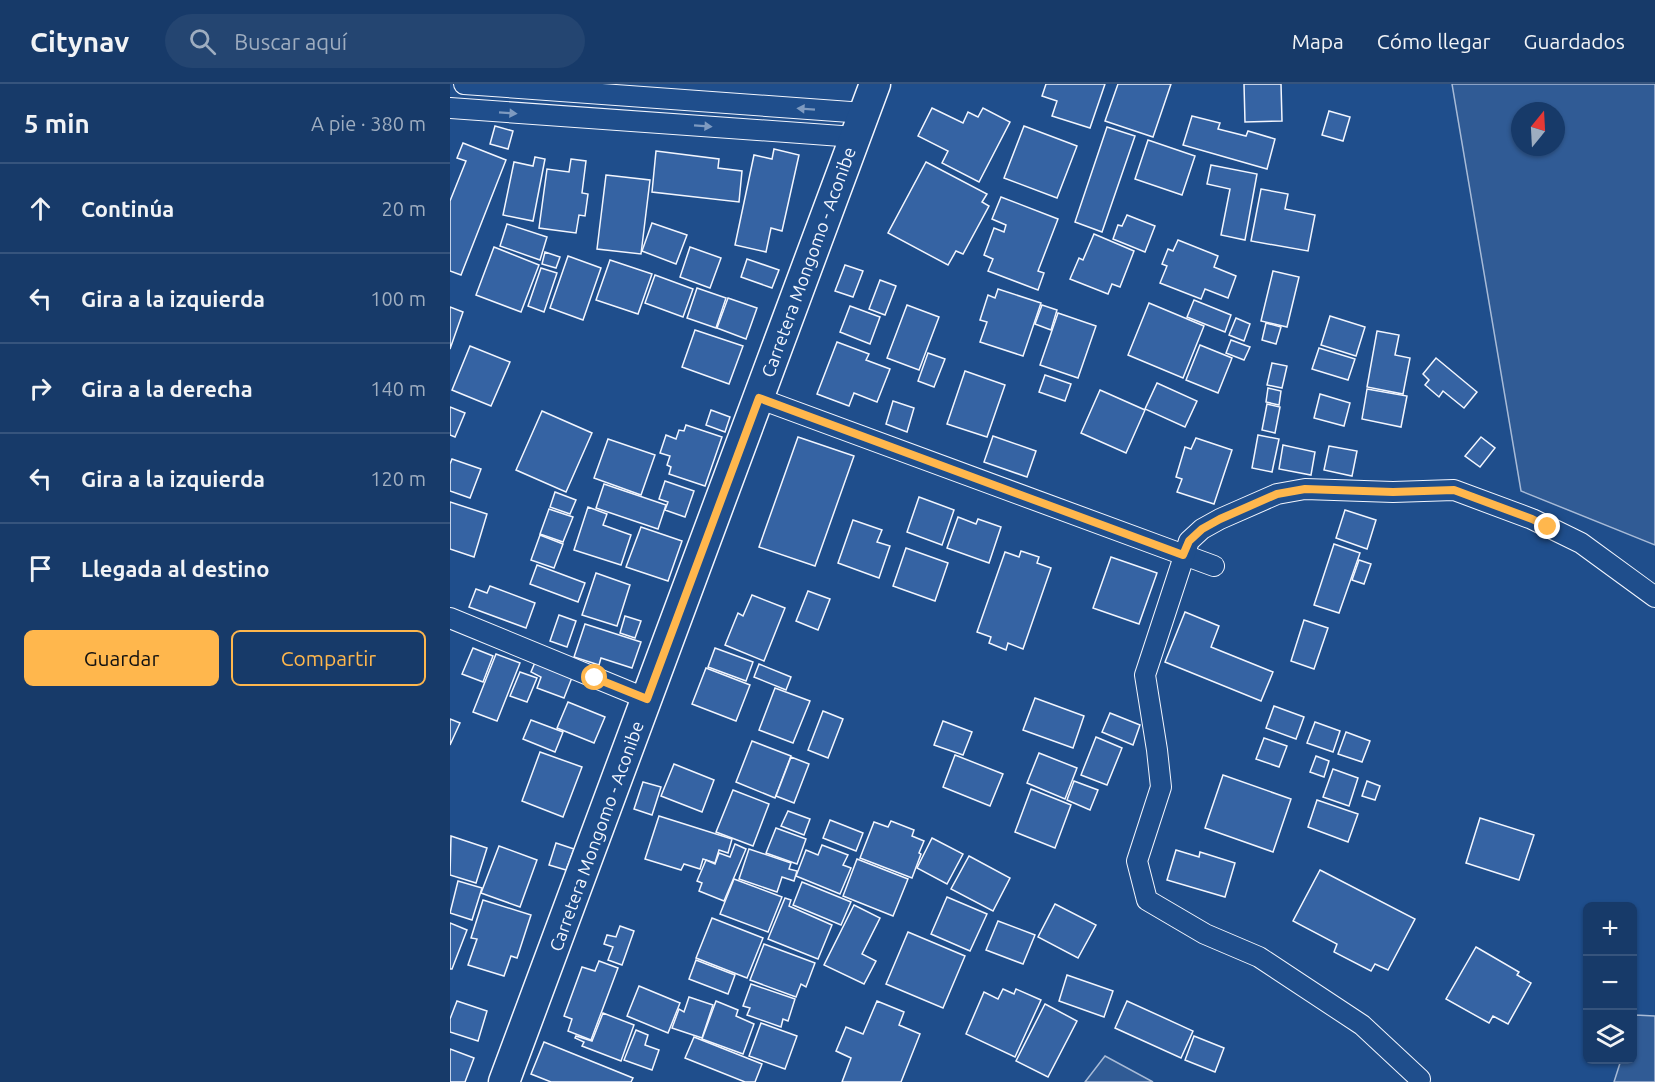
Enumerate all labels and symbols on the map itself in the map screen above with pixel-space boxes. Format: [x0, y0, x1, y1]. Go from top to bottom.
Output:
north arrow [1511, 102, 1565, 156]
one-way arrow [796, 104, 815, 113]
one-way arrow [499, 108, 518, 118]
one-way arrow [693, 122, 712, 131]
street label: Carretera Mongomo - Aconibe [757, 144, 859, 380]
route end [1534, 513, 1560, 539]
route start [581, 664, 607, 690]
street label: Carretera Mongomo - Aconibe [545, 718, 647, 954]

